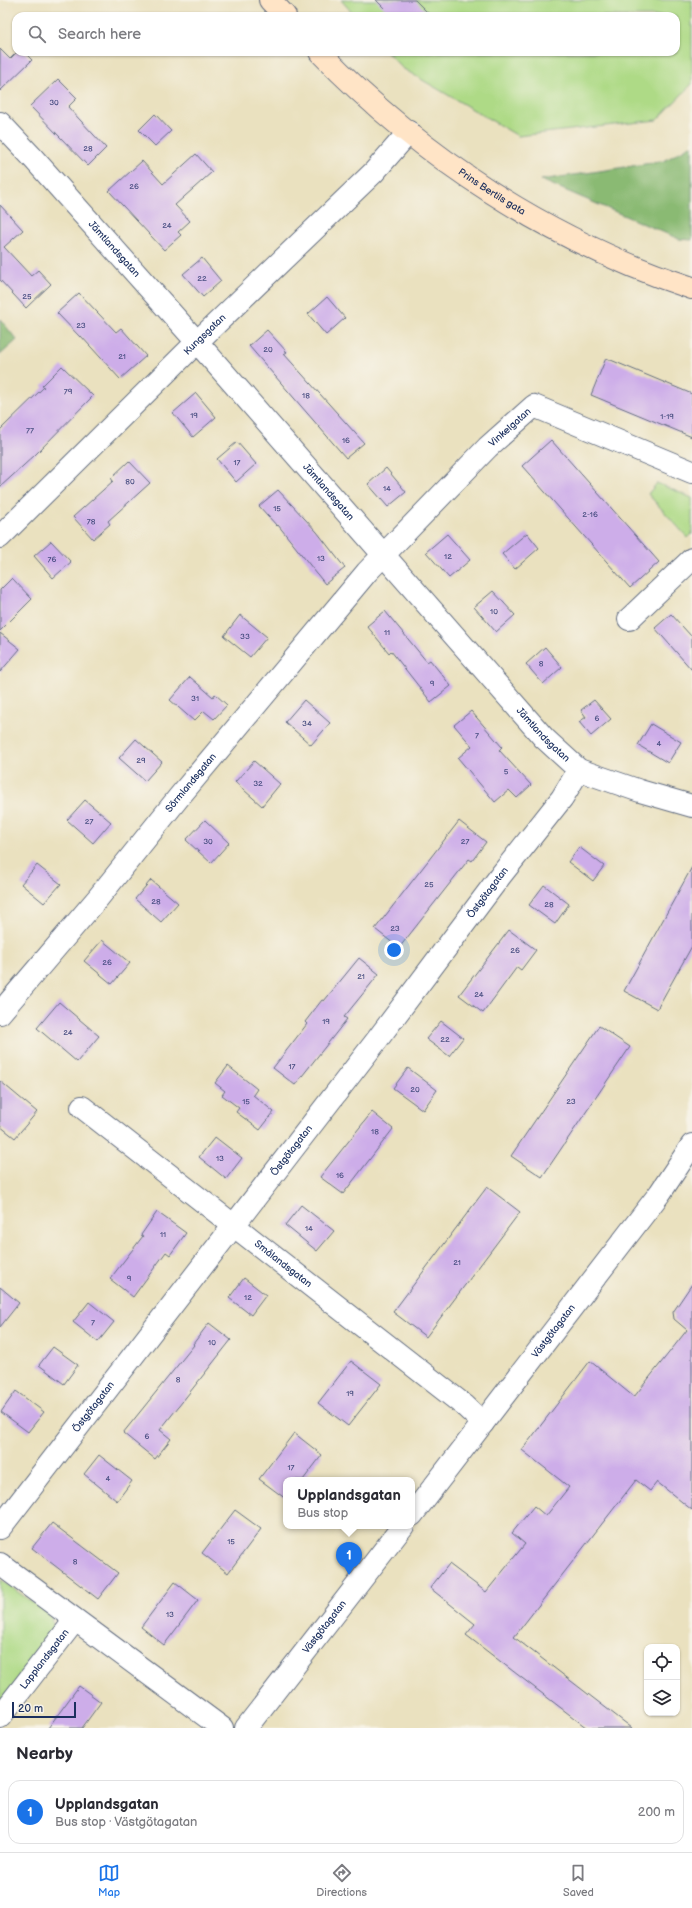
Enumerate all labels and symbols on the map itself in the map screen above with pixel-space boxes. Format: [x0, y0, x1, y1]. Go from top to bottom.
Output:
house number: 30 [49, 98, 59, 107]
house number: 28 [83, 144, 93, 153]
street label: Prins Bertils gata [456, 166, 528, 218]
house number: 26 [129, 182, 139, 191]
street label: Jämtlandsgatan [86, 218, 143, 280]
house number: 24 [162, 221, 172, 230]
house number: 22 [197, 274, 207, 283]
house number: 25 [22, 292, 32, 301]
street label: Kungsgatan [181, 311, 229, 358]
house number: 23 [76, 321, 86, 330]
house number: 20 [263, 345, 273, 354]
house number: 21 [118, 352, 126, 361]
house number: 79 [64, 387, 73, 396]
house number: 18 [302, 391, 310, 400]
street label: Vinkelgatan [486, 405, 534, 450]
house number: 19 [190, 411, 198, 420]
house number: 1-19 [660, 412, 674, 421]
house number: 77 [26, 426, 34, 435]
house number: 16 [342, 436, 350, 445]
house number: 17 [233, 458, 241, 467]
street label: Jämtlandsgatan [300, 461, 357, 523]
house number: 80 [125, 477, 135, 486]
house number: 14 [383, 484, 391, 493]
house number: 15 [273, 504, 281, 513]
house number: 2-16 [582, 510, 598, 519]
house number: 78 [87, 517, 96, 526]
house number: 12 [444, 552, 452, 561]
house number: 13 [317, 554, 325, 563]
house number: 76 [48, 555, 57, 564]
house number: 10 [490, 607, 498, 616]
house number: 11 [384, 628, 390, 637]
house number: 33 [240, 632, 250, 641]
house number: 8 [539, 659, 544, 668]
house number: 9 [430, 679, 435, 688]
house number: 31 [191, 694, 199, 703]
street label: Jämtlandsgatan [514, 705, 573, 765]
house number: 6 [595, 714, 600, 723]
house number: 34 [302, 719, 312, 728]
house number: 7 [475, 731, 479, 740]
house number: 4 [657, 739, 662, 748]
street label: Sörmlandsgatan [163, 751, 219, 815]
house number: 29 [136, 756, 146, 765]
house number: 5 [504, 767, 509, 776]
house number: 32 [253, 779, 263, 788]
house number: 27 [85, 817, 93, 826]
house number: 30 [203, 837, 213, 846]
house number: 27 [461, 837, 469, 846]
street label: Östgötagatan [465, 864, 511, 921]
house number: 25 [424, 880, 434, 889]
house number: 28 [151, 897, 161, 906]
house number: 28 [544, 900, 554, 909]
house number: 23 [390, 924, 400, 933]
your location [384, 940, 404, 960]
house number: 26 [510, 946, 520, 955]
house number: 26 [102, 958, 112, 967]
house number: 21 [357, 972, 365, 981]
house number: 24 [474, 990, 484, 999]
house number: 19 [322, 1017, 330, 1026]
house number: 24 [63, 1028, 73, 1037]
house number: 22 [440, 1035, 450, 1044]
house number: 17 [288, 1062, 296, 1071]
house number: 20 [410, 1085, 420, 1094]
house number: 15 [242, 1097, 250, 1106]
house number: 23 [566, 1097, 576, 1106]
street label: Östgötagatan [268, 1122, 315, 1178]
house number: 18 [371, 1127, 379, 1136]
house number: 13 [216, 1154, 224, 1163]
house number: 16 [336, 1171, 344, 1180]
house number: 14 [305, 1224, 313, 1233]
house number: 11 [160, 1230, 166, 1239]
street label: Smålandsgatan [252, 1238, 314, 1290]
house number: 21 [453, 1258, 461, 1267]
house number: 9 [127, 1274, 132, 1283]
house number: 12 [244, 1293, 252, 1302]
street label: Västgötagatan [529, 1302, 578, 1360]
house number: 7 [91, 1318, 95, 1327]
house number: 10 [208, 1338, 216, 1347]
house number: 8 [176, 1375, 181, 1384]
street label: Östgötagatan [70, 1379, 117, 1435]
house number: 19 [346, 1389, 354, 1398]
house number: 6 [145, 1432, 150, 1441]
house number: 17 [287, 1463, 295, 1472]
house number: 4 [106, 1474, 111, 1483]
house number: 15 [227, 1537, 235, 1546]
pin: 1 [336, 1542, 362, 1575]
house number: 8 [73, 1557, 78, 1566]
street label: Västgötagatan [300, 1598, 349, 1656]
house number: 13 [166, 1610, 174, 1619]
street label: Lapplandsgatan [18, 1627, 72, 1692]
scale bar [12, 1700, 76, 1719]

